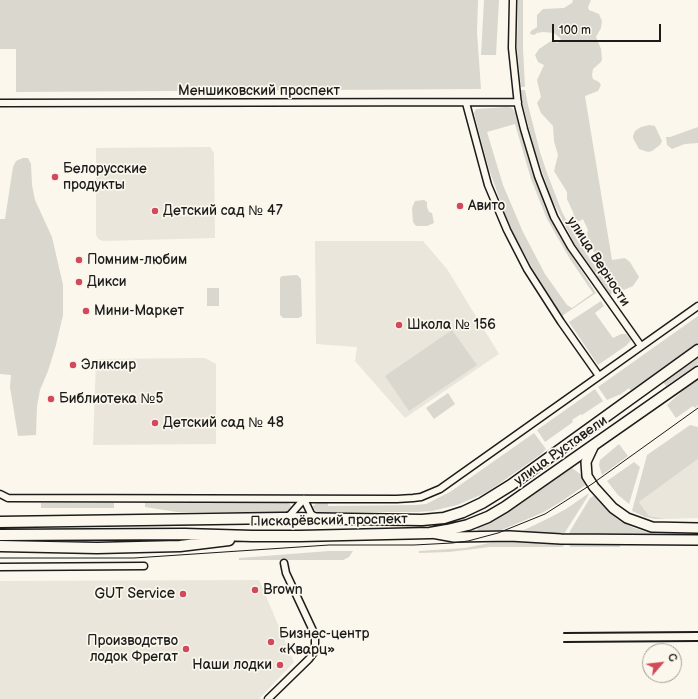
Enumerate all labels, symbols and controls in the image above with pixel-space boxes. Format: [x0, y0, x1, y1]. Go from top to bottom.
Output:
scale bar [554, 16, 663, 42]
text: 100 m [559, 23, 591, 38]
street label: Меншиковский проспект [178, 83, 340, 99]
place label: Белорусские продукты [63, 161, 147, 194]
marker: Белорусские продукты [50, 172, 60, 182]
place label: Авито [468, 198, 505, 214]
marker: Авито [455, 201, 465, 211]
place label: Детский сад № 47 [163, 203, 283, 219]
marker: Детский сад № 47 [150, 206, 160, 216]
street label: улица Верности [563, 214, 633, 310]
place label: Помним-любим [87, 252, 187, 268]
marker: Помним-любим [74, 255, 84, 265]
place label: Дикси [87, 274, 127, 290]
marker: Дикси [74, 277, 84, 287]
place label: Мини-Маркет [94, 303, 184, 319]
marker: Мини-Маркет [81, 306, 91, 316]
place label: Школа № 156 [407, 317, 496, 333]
marker: Школа № 156 [394, 320, 404, 330]
place label: Эликсир [81, 357, 136, 373]
marker: Эликсир [68, 360, 78, 370]
place label: Библиотека №5 [59, 391, 164, 407]
marker: Библиотека №5 [46, 394, 56, 404]
street label: улица Руставели [511, 413, 611, 489]
place label: Детский сад № 48 [163, 415, 284, 431]
marker: Детский сад № 48 [150, 418, 160, 428]
street label: Пискарёвский проспект [250, 511, 408, 531]
place label: Brown [263, 582, 303, 598]
marker: Brown [250, 585, 260, 595]
place label: GUT Service [94, 586, 175, 602]
marker: GUT Service [178, 589, 188, 599]
place label: Бизнес-центр «Кварц» [279, 626, 369, 658]
place label: Производство лодок Фрегат [87, 633, 178, 666]
marker: Бизнес-центр «Кварц» [266, 637, 276, 647]
north arrow [642, 643, 682, 683]
marker: Производство лодок Фрегат [181, 644, 191, 654]
text: С [665, 651, 680, 664]
place label: Наши лодки [192, 657, 272, 673]
marker: Наши лодки [275, 660, 285, 670]

